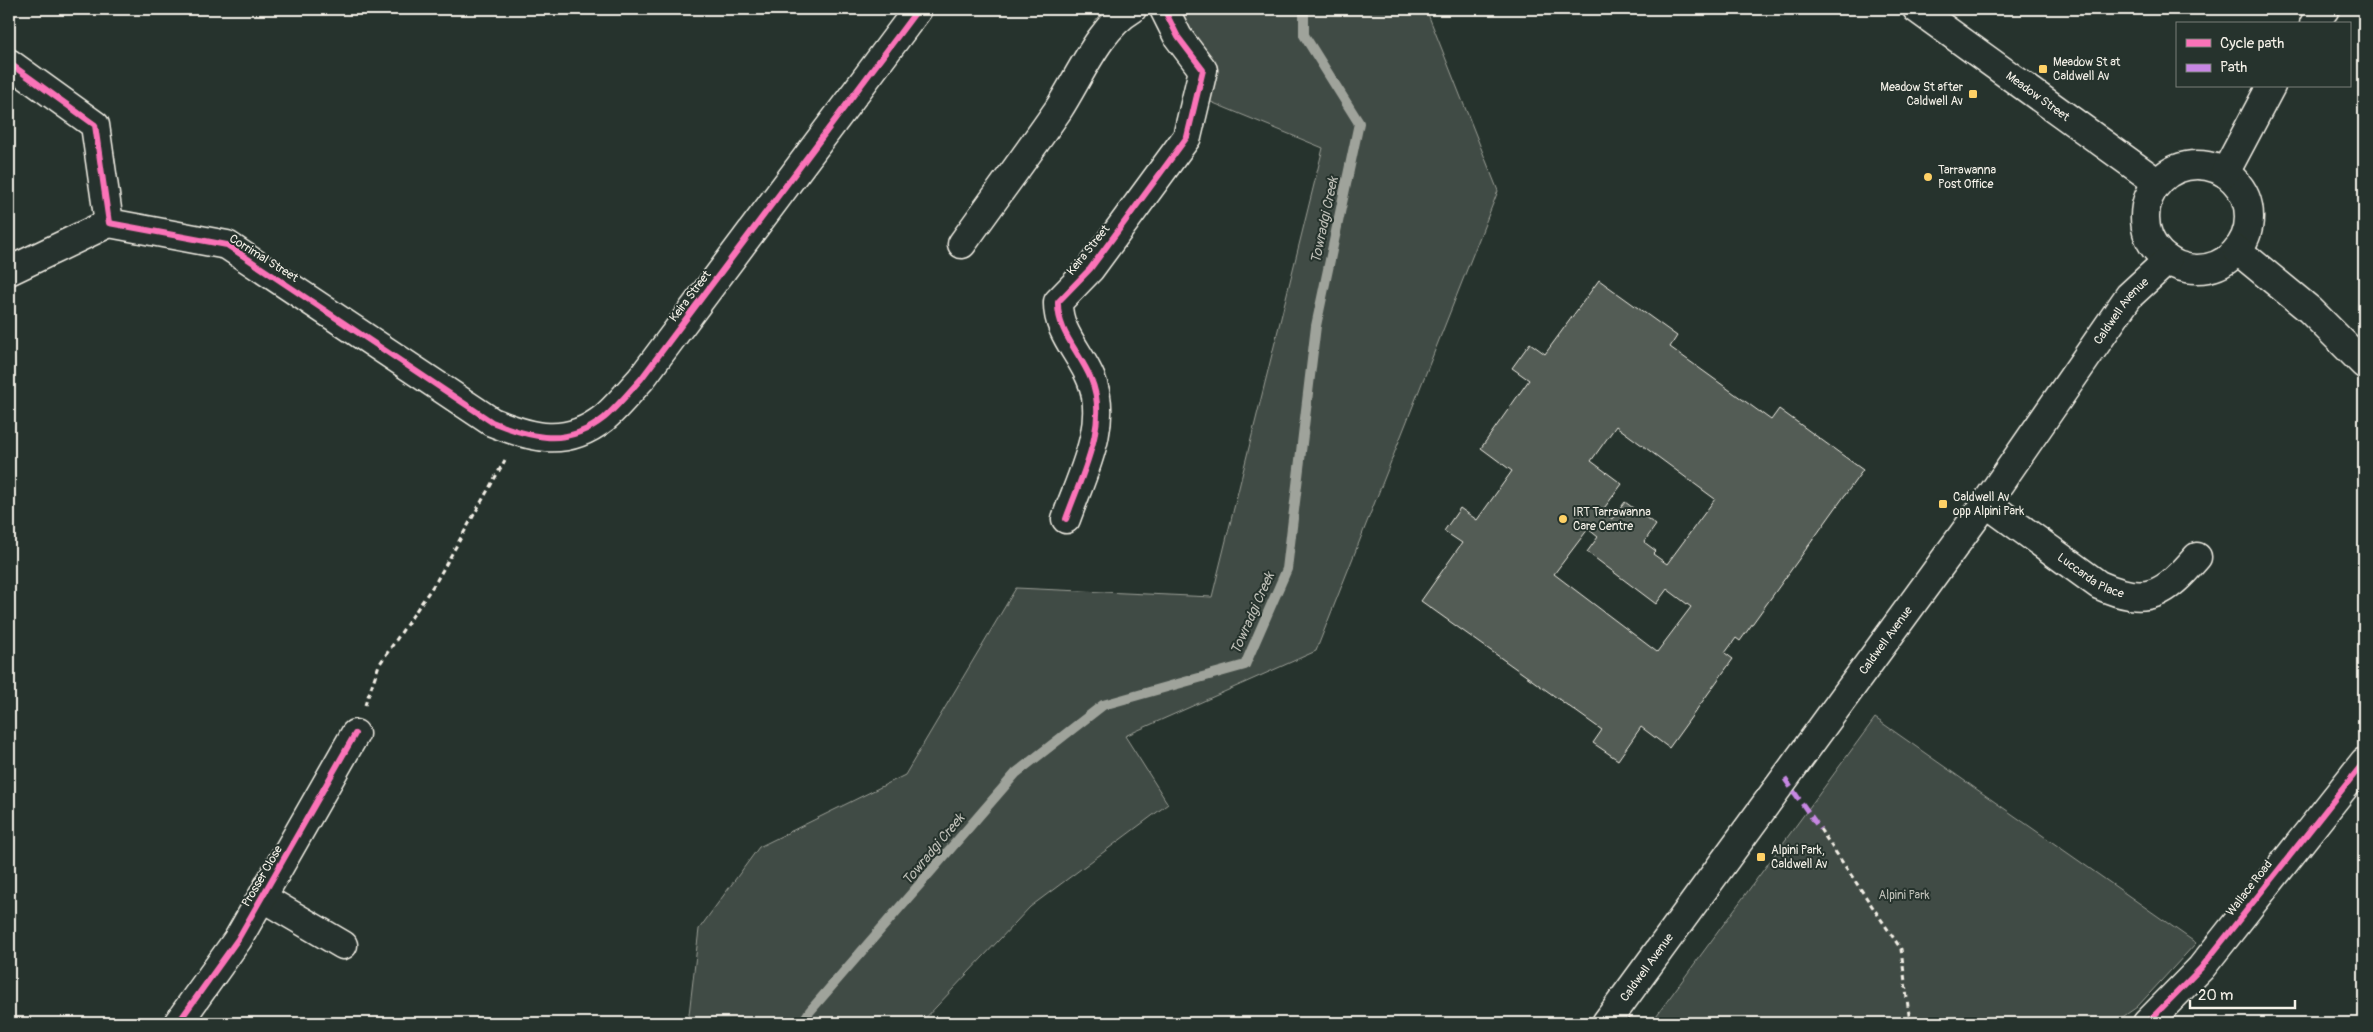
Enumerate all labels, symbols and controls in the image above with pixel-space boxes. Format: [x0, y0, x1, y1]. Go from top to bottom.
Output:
legend [2176, 22, 2350, 88]
text: Cycle path [2220, 34, 2284, 53]
place label: Meadow St at Caldwell Av [2053, 55, 2120, 84]
text: Path [2220, 58, 2247, 77]
marker: Meadow St at Caldwell Av [2037, 63, 2049, 75]
street label: Meadow Street [2003, 68, 2073, 125]
place label: Meadow St after Caldwell Av [1880, 80, 1964, 109]
marker: Meadow St after Caldwell Av [1967, 88, 1979, 100]
place label: Tarrawanna Post Office [1938, 163, 1997, 192]
marker: Tarrawanna Post Office [1922, 171, 1934, 183]
water label: Towradgi Creek [1307, 174, 1342, 265]
street label: Keira Street [1064, 222, 1113, 278]
street label: Corrimal Street [226, 231, 301, 286]
street label: Keira Street [666, 268, 715, 325]
street label: Caldwell Avenue [2091, 275, 2152, 348]
place label: Caldwell Av opp Alpini Park [1953, 490, 2024, 519]
marker: Caldwell Av opp Alpini Park [1937, 498, 1949, 510]
place label: IRT Tarrawanna Care Centre [1573, 505, 1651, 534]
marker: IRT Tarrawanna Care Centre [1557, 513, 1569, 525]
street label: Luccarda Place [2054, 550, 2126, 602]
water label: Towradgi Creek [1227, 569, 1279, 657]
street label: Caldwell Avenue [1856, 603, 1916, 678]
water label: Towradgi Creek [899, 809, 969, 888]
street label: Prosser Close [239, 843, 286, 910]
place label: Alpini Park, Caldwell Av [1771, 843, 1828, 872]
marker: Alpini Park, Caldwell Av [1755, 851, 1767, 863]
street label: Wallace Road [2223, 857, 2276, 919]
park label: Alpini Park [1879, 888, 1929, 903]
street label: Caldwell Avenue [1617, 930, 1677, 1005]
scale bar [2190, 977, 2296, 1009]
text: 20 m [2198, 986, 2233, 1005]

